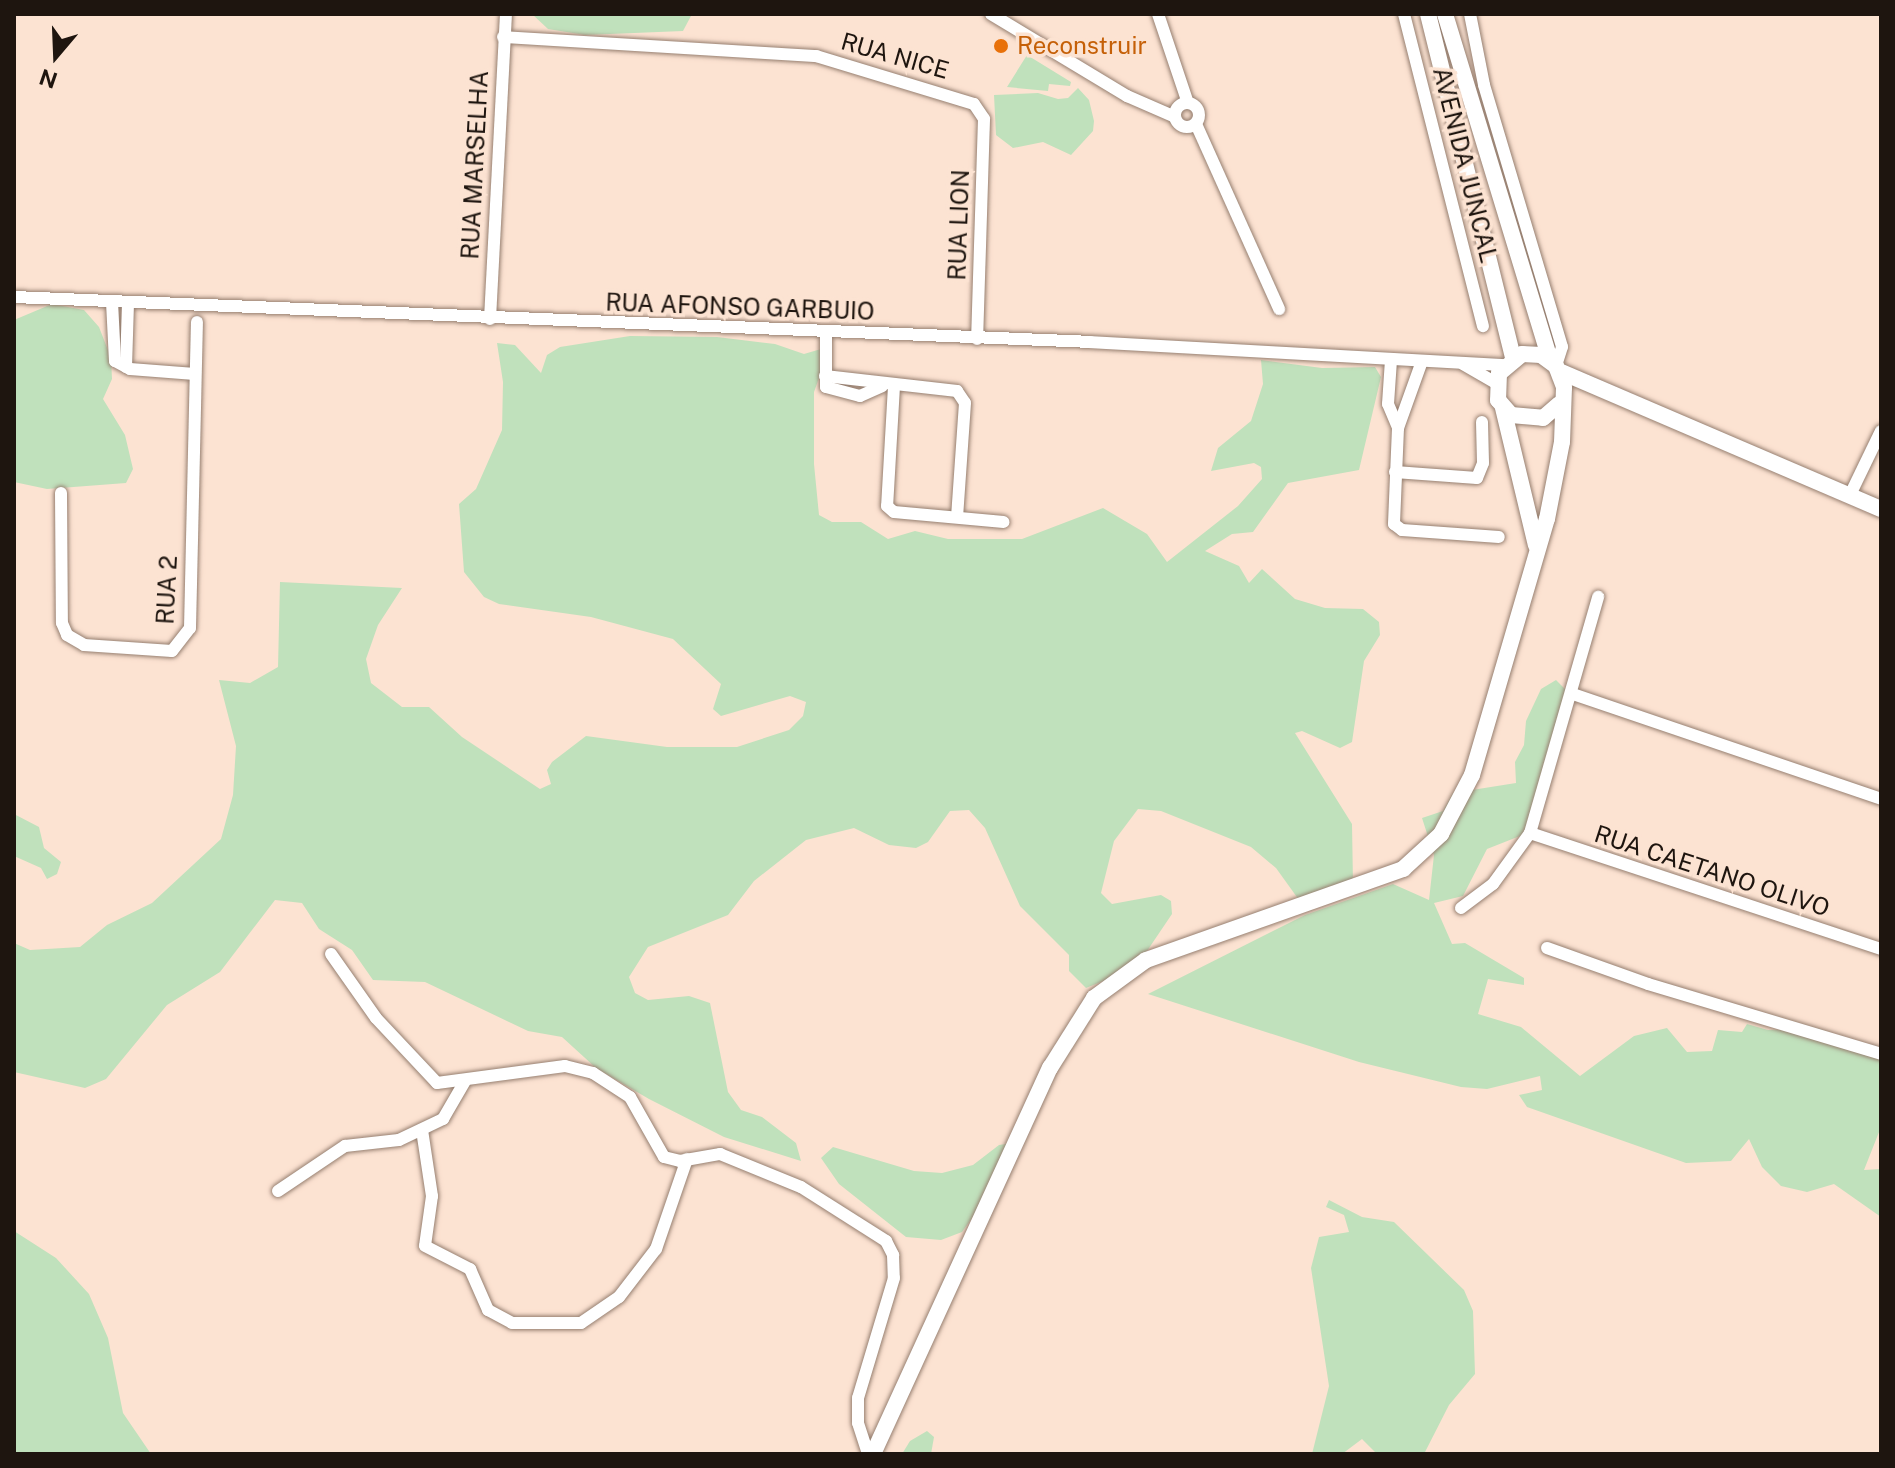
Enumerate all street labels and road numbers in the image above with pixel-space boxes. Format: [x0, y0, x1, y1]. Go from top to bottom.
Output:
street label: RUA NICE [838, 27, 952, 85]
street label: AVENIDA JUNCAL [1427, 64, 1503, 266]
street label: RUA MARSELHA [456, 70, 494, 260]
street label: RUA LION [943, 169, 975, 281]
street label: RUA AFONSO GARBUIO [605, 288, 875, 326]
street label: RUA 2 [151, 555, 183, 625]
street label: RUA CAETANO OLIVO [1591, 819, 1833, 923]

